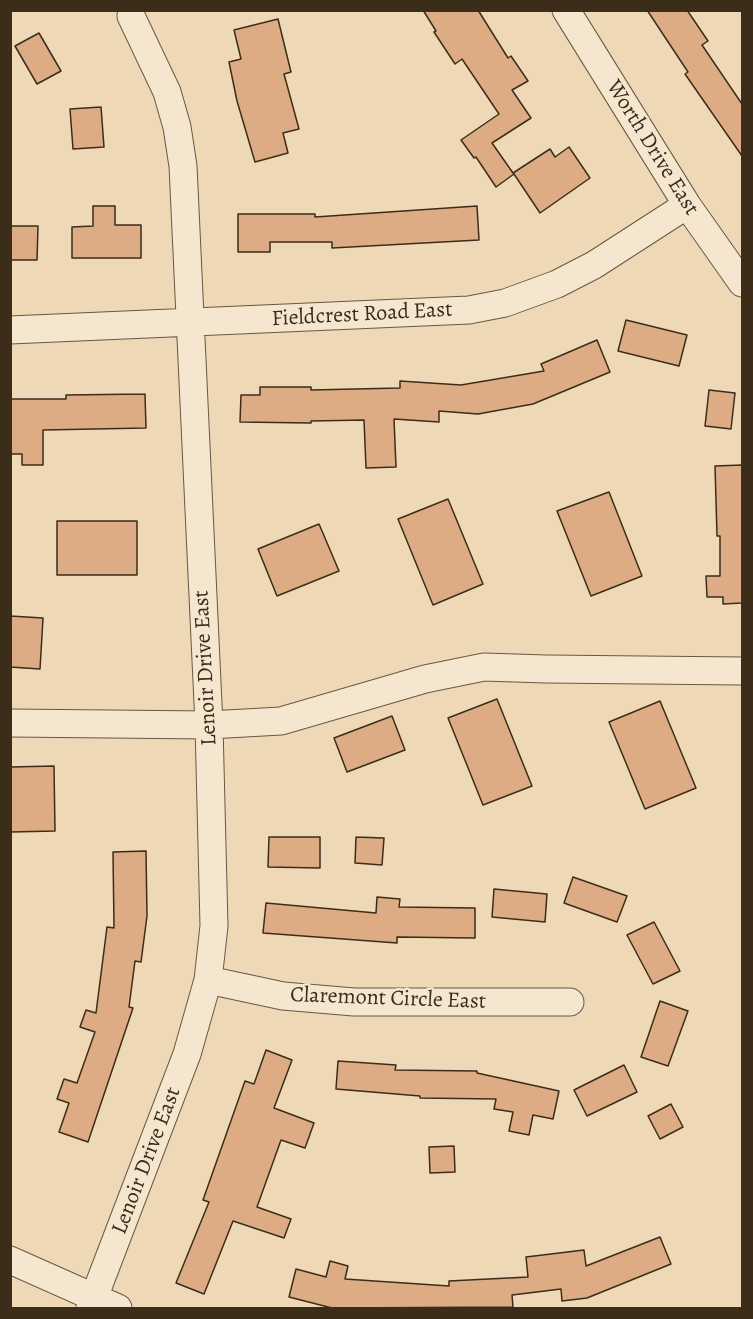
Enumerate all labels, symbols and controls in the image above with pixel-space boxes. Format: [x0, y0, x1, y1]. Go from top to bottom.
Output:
street label: Worth Drive East [600, 76, 704, 220]
street label: Fieldcrest Road East [271, 297, 453, 333]
street label: Lenoir Drive East [189, 590, 223, 746]
street label: Claremont Circle East [290, 982, 486, 1016]
street label: Lenoir Drive East [107, 1084, 187, 1238]

